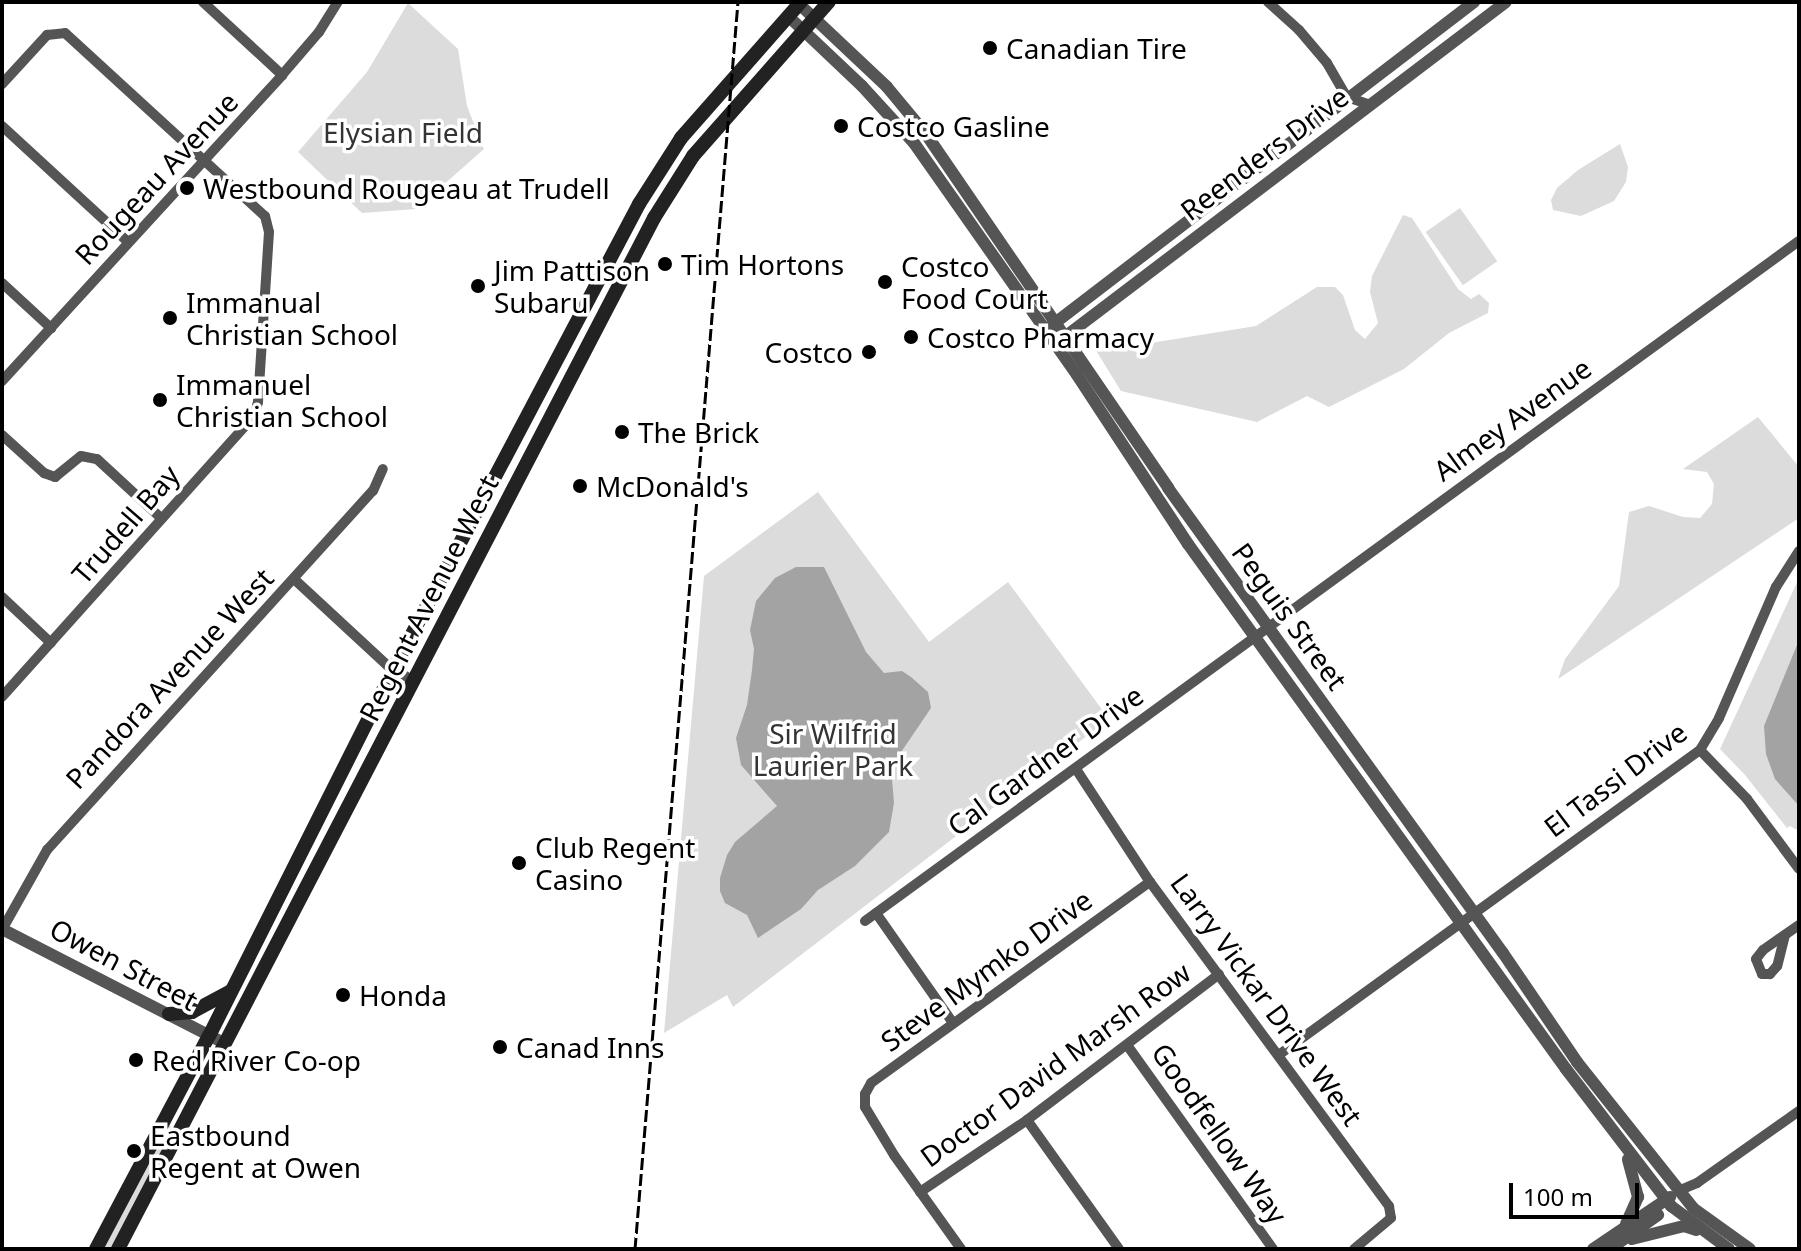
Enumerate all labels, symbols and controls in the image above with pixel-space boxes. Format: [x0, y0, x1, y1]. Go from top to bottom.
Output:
place label: Canadian Tire [1006, 31, 1187, 65]
marker: Canadian Tire [981, 39, 999, 57]
street label: Reenders Drive [1174, 79, 1354, 227]
street label: Rougeau Avenue [68, 85, 244, 271]
place label: Costco Gasline [857, 109, 1050, 143]
park label: Elysian Field [323, 115, 483, 149]
marker: Costco Gasline [832, 117, 850, 135]
place label: Westbound Rougeau at Trudell [203, 171, 610, 205]
marker: Westbound Rougeau at Trudell [178, 179, 196, 197]
place label: Tim Hortons [681, 247, 844, 281]
place label: Costco Food Court [901, 249, 1048, 315]
place label: Jim Pattison Subaru [494, 253, 650, 319]
marker: Tim Hortons [656, 255, 674, 273]
marker: Costco Food Court [876, 273, 894, 291]
marker: Jim Pattison Subaru [469, 277, 487, 295]
place label: Immanual Christian School [186, 285, 398, 351]
marker: Immanual Christian School [161, 309, 179, 327]
place label: Costco Pharmacy [927, 320, 1154, 354]
marker: Costco Pharmacy [902, 328, 920, 346]
place label: Costco [764, 335, 853, 369]
marker: Costco [860, 343, 878, 361]
street label: Almey Avenue [1427, 351, 1597, 487]
place label: Immanuel Christian School [176, 367, 388, 433]
marker: Immanuel Christian School [151, 391, 169, 409]
place label: The Brick [638, 415, 759, 449]
marker: The Brick [613, 423, 631, 441]
street label: Trudell Bay [64, 458, 186, 590]
place label: McDonald's [596, 469, 749, 503]
street label: Regent Avenue West [351, 470, 505, 726]
marker: McDonald's [571, 477, 589, 495]
street label: Peguis Street [1225, 536, 1355, 696]
street label: Pandora Avenue West [58, 561, 280, 795]
street label: Cal Gardner Drive [941, 678, 1149, 842]
street label: El Tassi Drive [1537, 715, 1693, 843]
park label: Sir Wilfrid Laurier Park [753, 716, 913, 782]
place label: Club Regent Casino [535, 830, 695, 896]
marker: Club Regent Casino [510, 854, 528, 872]
street label: Larry Vickar Drive West [1164, 866, 1370, 1132]
street label: Steve Mymko Drive [874, 882, 1098, 1058]
street label: Owen Street [44, 911, 204, 1017]
street label: Doctor David Marsh Row [914, 955, 1196, 1173]
place label: Honda [359, 978, 447, 1012]
marker: Honda [334, 986, 352, 1004]
place label: Canad Inns [516, 1030, 664, 1064]
street label: Goodfellow Way [1145, 1036, 1295, 1230]
marker: Canad Inns [491, 1038, 509, 1056]
place label: Red River Co-op [152, 1043, 361, 1077]
marker: Red River Co-op [127, 1051, 145, 1069]
place label: Eastbound Regent at Owen [150, 1118, 361, 1184]
marker: Eastbound Regent at Owen [125, 1142, 143, 1160]
scale bar [1513, 1167, 1643, 1217]
text: 100 m [1523, 1180, 1593, 1213]

